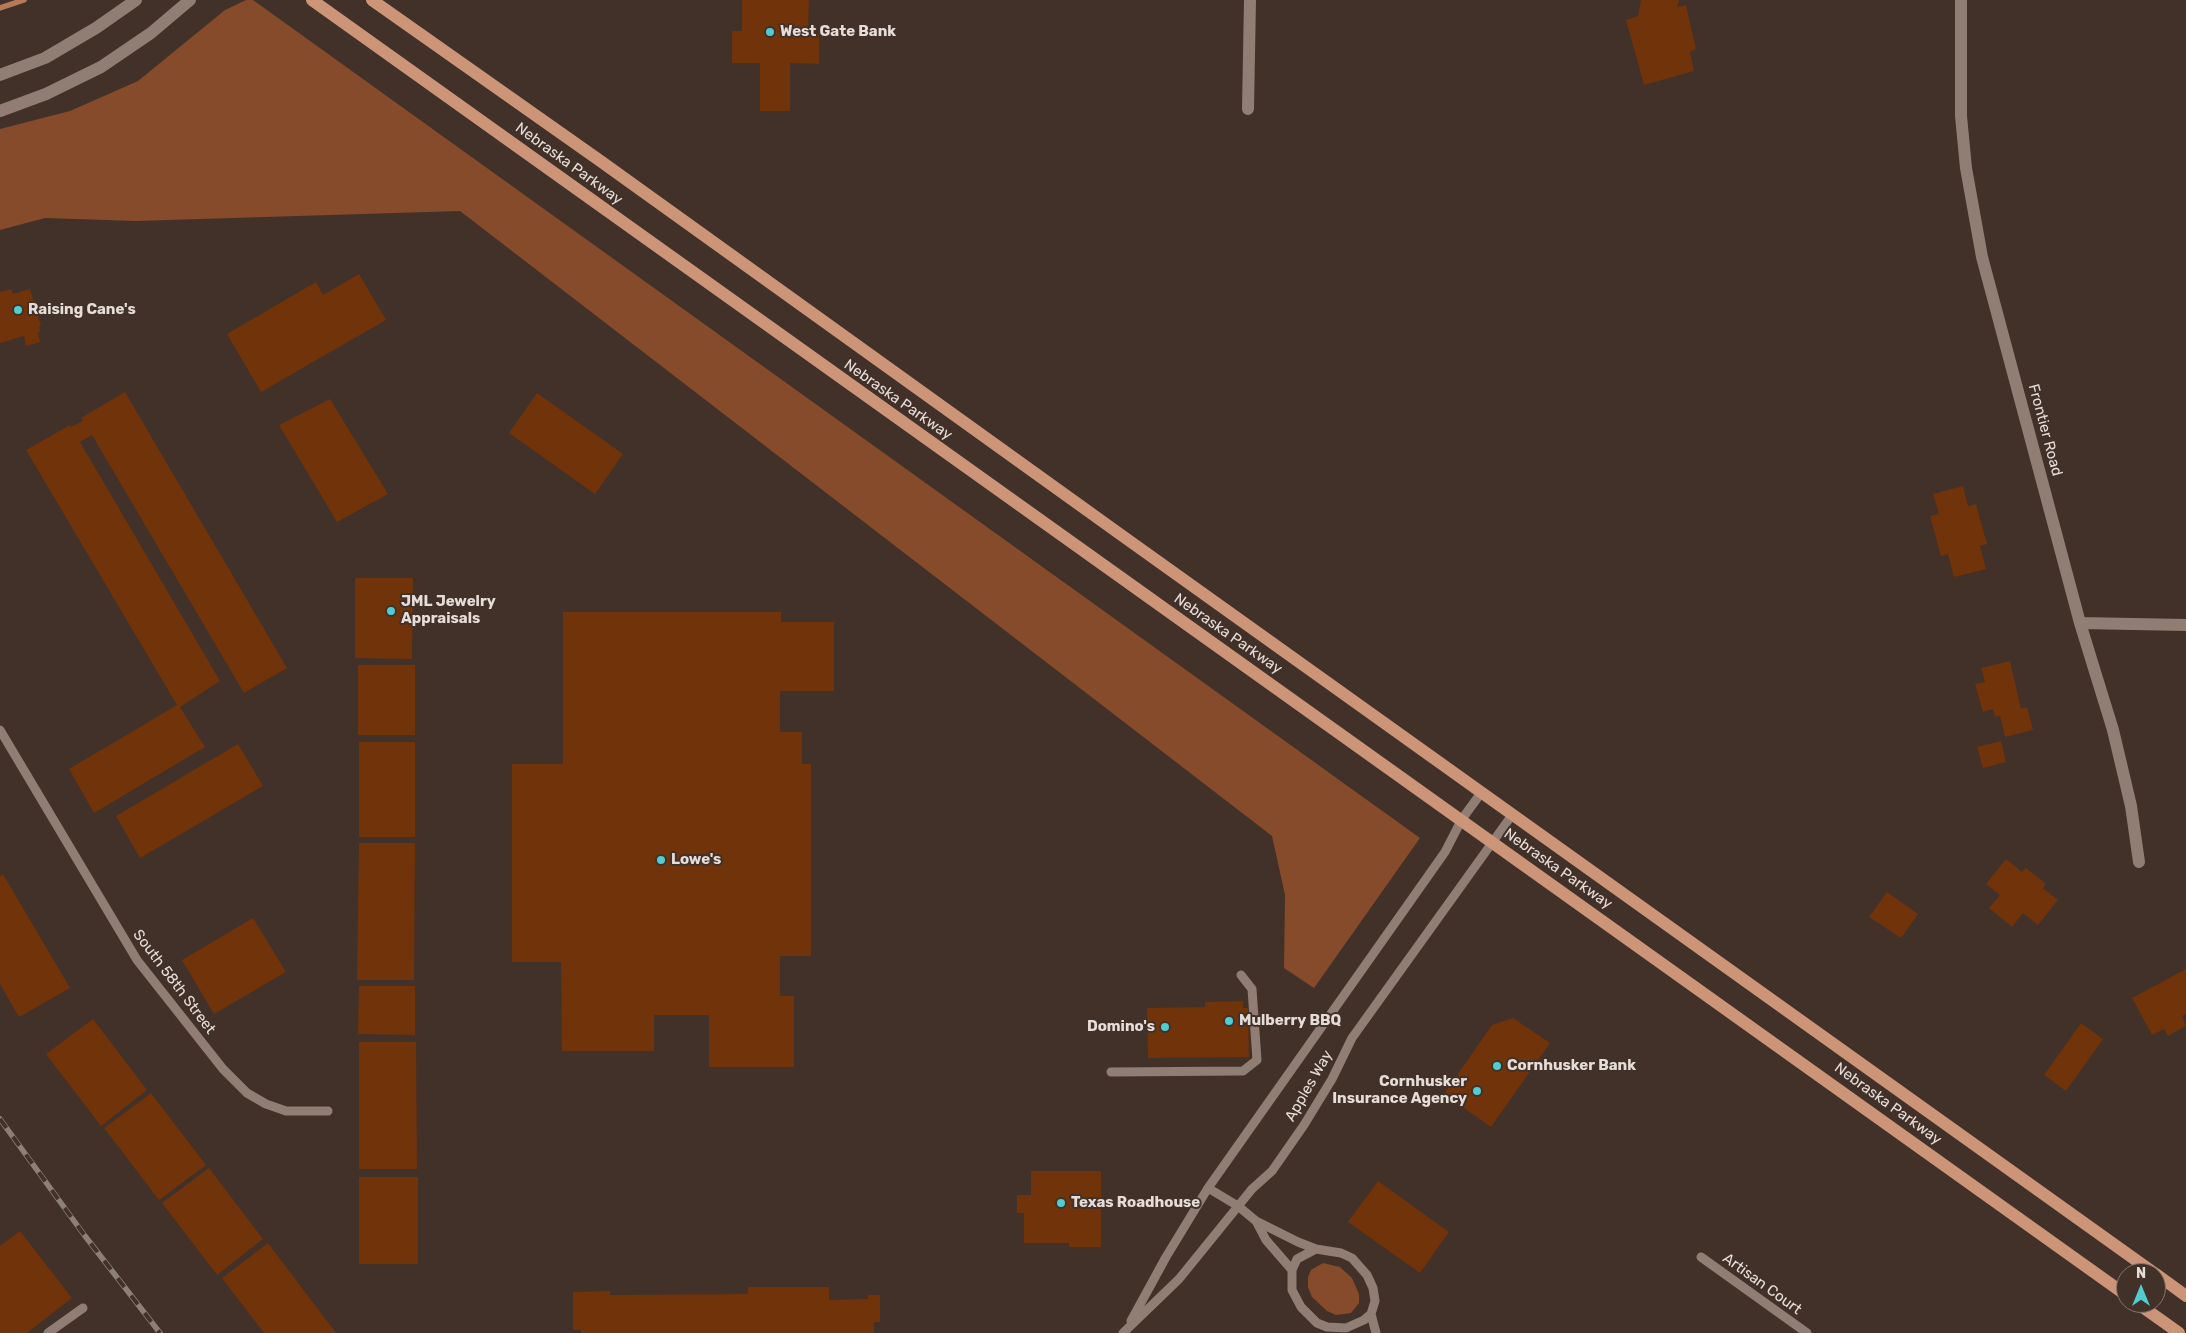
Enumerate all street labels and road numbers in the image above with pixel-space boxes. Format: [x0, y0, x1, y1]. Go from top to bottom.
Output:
street label: Nebraska Parkway [512, 119, 626, 209]
street label: Nebraska Parkway [840, 356, 956, 444]
street label: Frontier Road [2024, 382, 2066, 478]
street label: Nebraska Parkway [1170, 590, 1286, 678]
street label: Nebraska Parkway [1500, 825, 1616, 913]
street label: South 58th Street [129, 926, 219, 1038]
street label: Apples Way [1281, 1047, 1337, 1125]
street label: Nebraska Parkway [1831, 1059, 1945, 1149]
street label: Artisan Court [1719, 1249, 1805, 1319]

